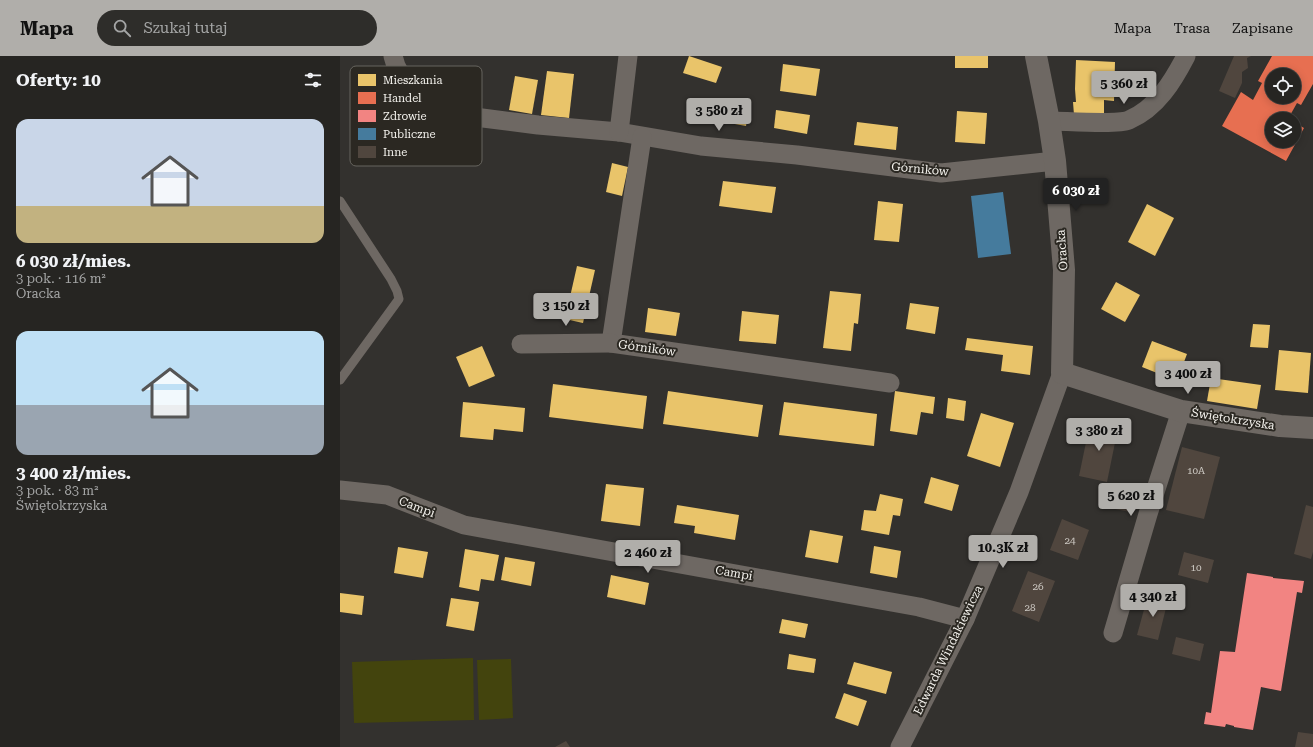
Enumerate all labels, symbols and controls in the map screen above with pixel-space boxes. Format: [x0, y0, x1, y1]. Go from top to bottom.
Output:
search box [97, 10, 377, 46]
text: Mapa [20, 17, 73, 40]
icon: search [111, 17, 133, 39]
text: Szukaj tutaj [143, 19, 228, 37]
text: Mapa [1114, 20, 1151, 36]
text: Trasa [1173, 20, 1210, 36]
text: Zapisane [1232, 20, 1293, 36]
legend [350, 66, 482, 166]
map controls [1265, 68, 1301, 148]
button: locate [1265, 68, 1301, 104]
icon: filters [302, 69, 324, 91]
text: Oferty: 10 [16, 70, 101, 90]
pin: 5 360 zł [1083, 71, 1165, 105]
text: Mieszkania [383, 74, 442, 87]
text: 5 360 zł [1100, 76, 1148, 91]
text: Handel [383, 92, 422, 105]
pin: 3 580 zł [678, 98, 760, 132]
text: 3 580 zł [695, 103, 743, 118]
text: Zdrowie [383, 110, 427, 123]
button: layers [1265, 112, 1301, 148]
text: Publiczne [383, 128, 436, 141]
icon: home [134, 145, 206, 217]
text: Inne [383, 146, 407, 159]
street label: Górników [891, 160, 949, 178]
pin: 6 030 zł [1035, 178, 1117, 212]
text: 6 030 zł [1052, 183, 1100, 198]
street label: Oracka [1054, 229, 1070, 271]
text: 6 030 zł/mies. [16, 251, 131, 271]
text: 3 pok. · 116 m² [16, 271, 106, 286]
text: Oracka [16, 286, 61, 301]
pin: 3 150 zł [525, 293, 607, 327]
text: 3 150 zł [542, 298, 590, 313]
street label: Górników [617, 337, 677, 359]
icon: home [134, 357, 206, 429]
pin: 3 400 zł [1147, 361, 1229, 395]
text: 3 400 zł [1164, 366, 1212, 381]
street label: Świętokrzyska [1190, 405, 1276, 433]
pin: 3 380 zł [1058, 418, 1140, 452]
text: 3 380 zł [1075, 423, 1123, 438]
text: 3 400 zł/mies. [16, 463, 131, 483]
house number: 10A [1187, 465, 1205, 476]
text: 3 pok. · 83 m² [16, 483, 98, 498]
pin: 5 620 zł [1090, 483, 1172, 517]
text: 5 620 zł [1107, 488, 1155, 503]
street label: Campi [397, 494, 437, 520]
text: Świętokrzyska [16, 498, 107, 513]
pin: 10.3K zł [962, 535, 1044, 569]
house number: 24 [1064, 535, 1076, 546]
pin: 2 460 zł [607, 540, 689, 574]
text: 10.3K zł [977, 540, 1029, 555]
text: 2 460 zł [624, 545, 672, 560]
house number: 10 [1190, 562, 1202, 573]
street label: Campi [714, 563, 754, 583]
house number: 26 [1032, 581, 1044, 592]
street label: Edwarda Windakiewicza [911, 583, 986, 717]
pin: 4 340 zł [1112, 584, 1194, 618]
text: 4 340 zł [1129, 589, 1177, 604]
house number: 28 [1024, 602, 1036, 613]

